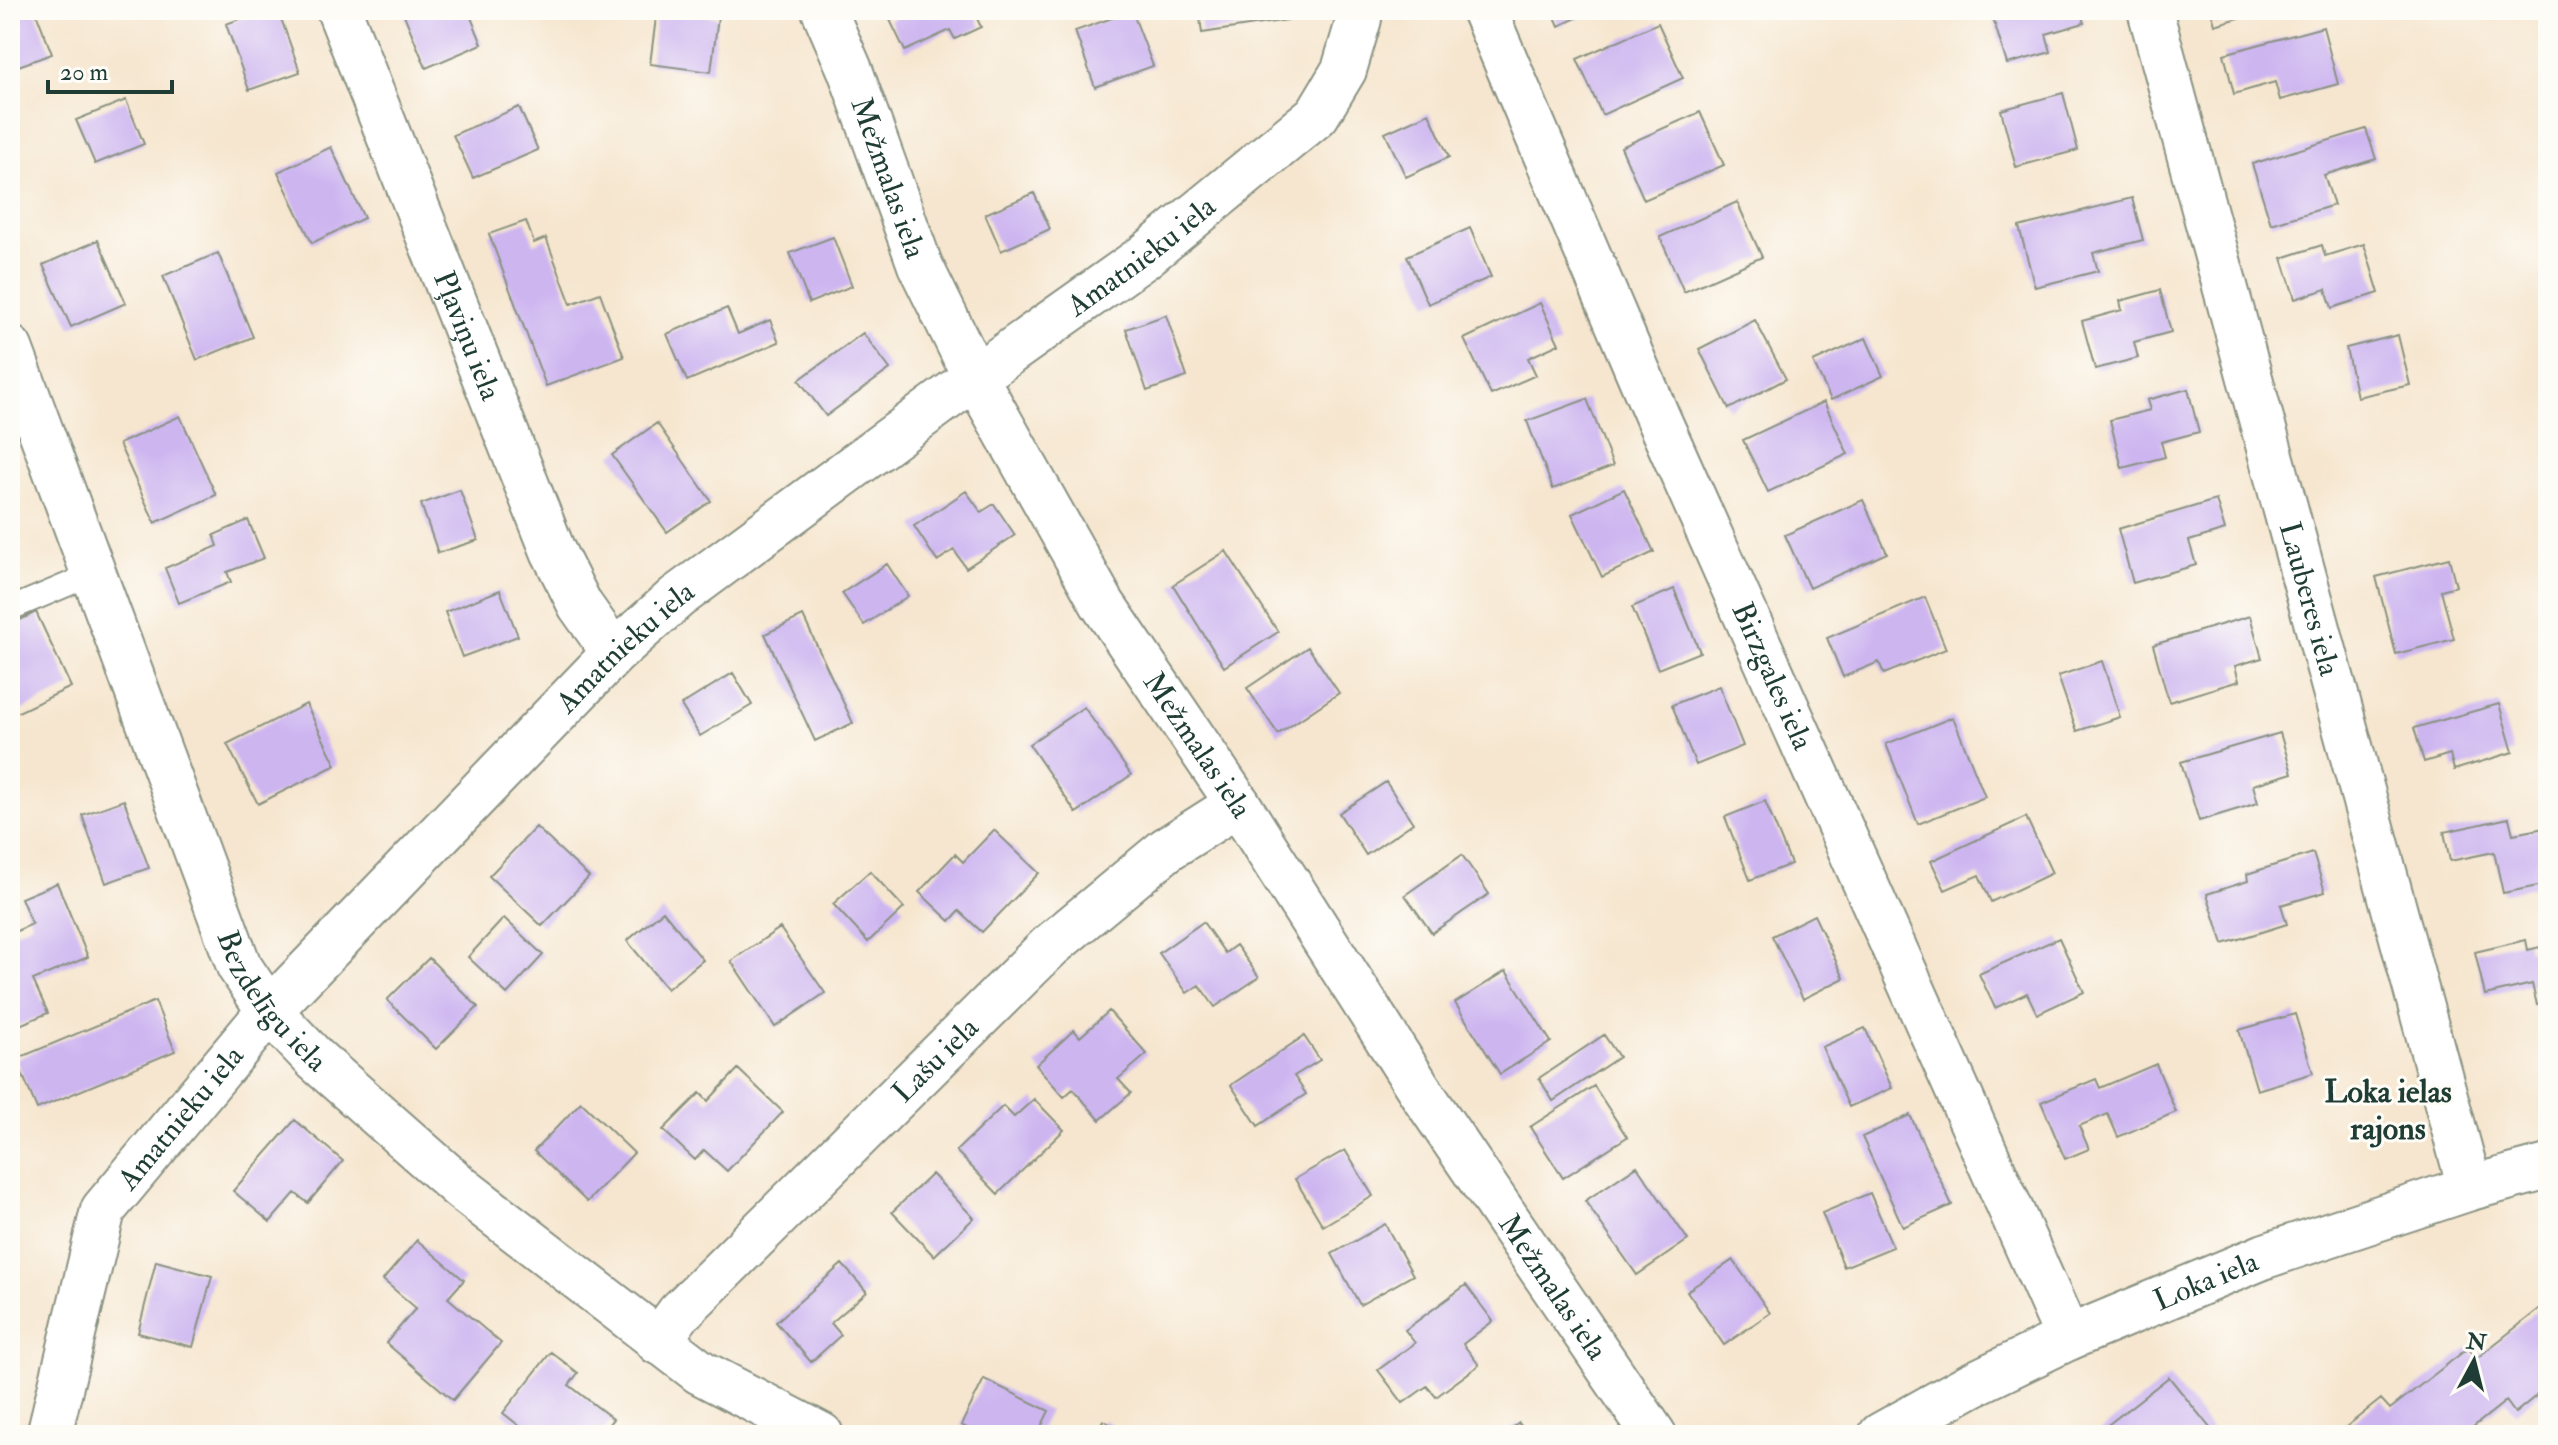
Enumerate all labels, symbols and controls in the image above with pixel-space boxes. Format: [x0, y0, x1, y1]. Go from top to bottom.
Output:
scale bar [48, 44, 172, 94]
text: 20 m [60, 57, 109, 88]
street label: Mežmalas iela [843, 92, 935, 264]
street label: Amatnieku iela [1059, 187, 1223, 325]
street label: Pļaviņu iela [426, 266, 510, 406]
street label: Lauberes iela [2271, 518, 2349, 680]
street label: Amatnieku iela [547, 572, 702, 721]
street label: Birzgales iela [1724, 597, 1822, 756]
street label: Mežmalas iela [1136, 665, 1261, 825]
street label: Bezdelīgu iela [209, 925, 335, 1080]
street label: Lašu iela [884, 1009, 986, 1110]
street label: Amatnieku iela [109, 1037, 252, 1198]
district label: Loka ielas rajons [2324, 1072, 2452, 1149]
street label: Mežmalas iela [1491, 1207, 1616, 1367]
street label: Loka iela [2148, 1242, 2264, 1319]
north arrow [2434, 1321, 2514, 1401]
text: N [2464, 1327, 2488, 1357]

